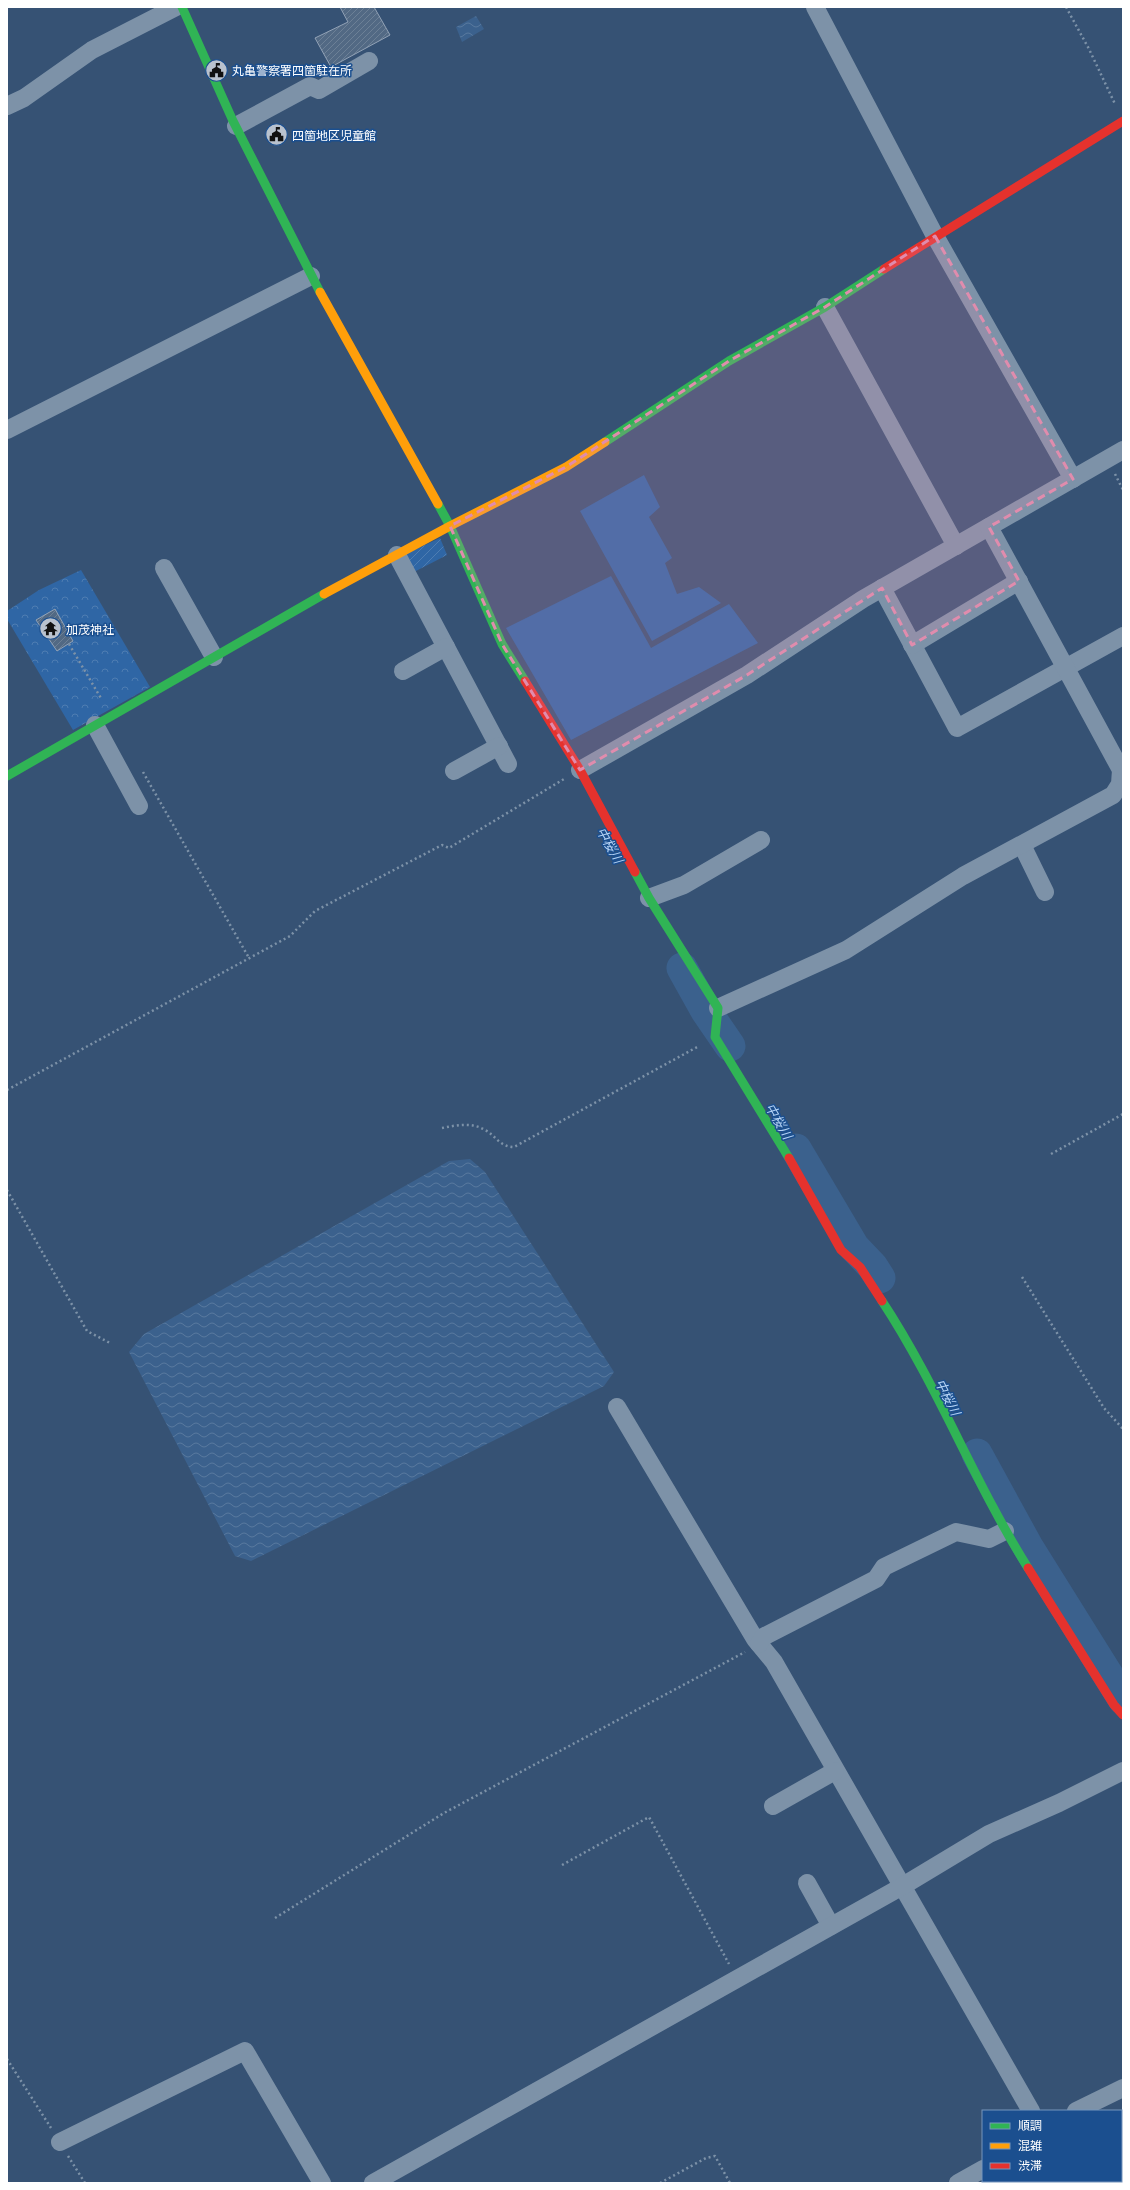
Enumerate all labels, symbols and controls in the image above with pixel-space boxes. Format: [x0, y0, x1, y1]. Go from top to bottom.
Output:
public building icon: 丸亀警察署四箇駐在所 [204, 57, 230, 83]
place label: 丸亀警察署四箇駐在所 [232, 62, 352, 79]
public building icon: 四箇地区児童館 [264, 122, 290, 148]
place label: 四箇地区児童館 [292, 127, 376, 144]
temple icon: 加茂神社 [37, 616, 63, 642]
place label: 加茂神社 [66, 621, 114, 638]
water label: 中桜川 [592, 824, 629, 868]
water label: 中桜川 [761, 1100, 798, 1144]
water label: 中桜川 [931, 1376, 966, 1420]
legend [982, 2110, 1122, 2182]
text: 順調 [1018, 2117, 1042, 2134]
text: 混雑 [1018, 2137, 1042, 2154]
text: 渋滞 [1018, 2157, 1042, 2174]

